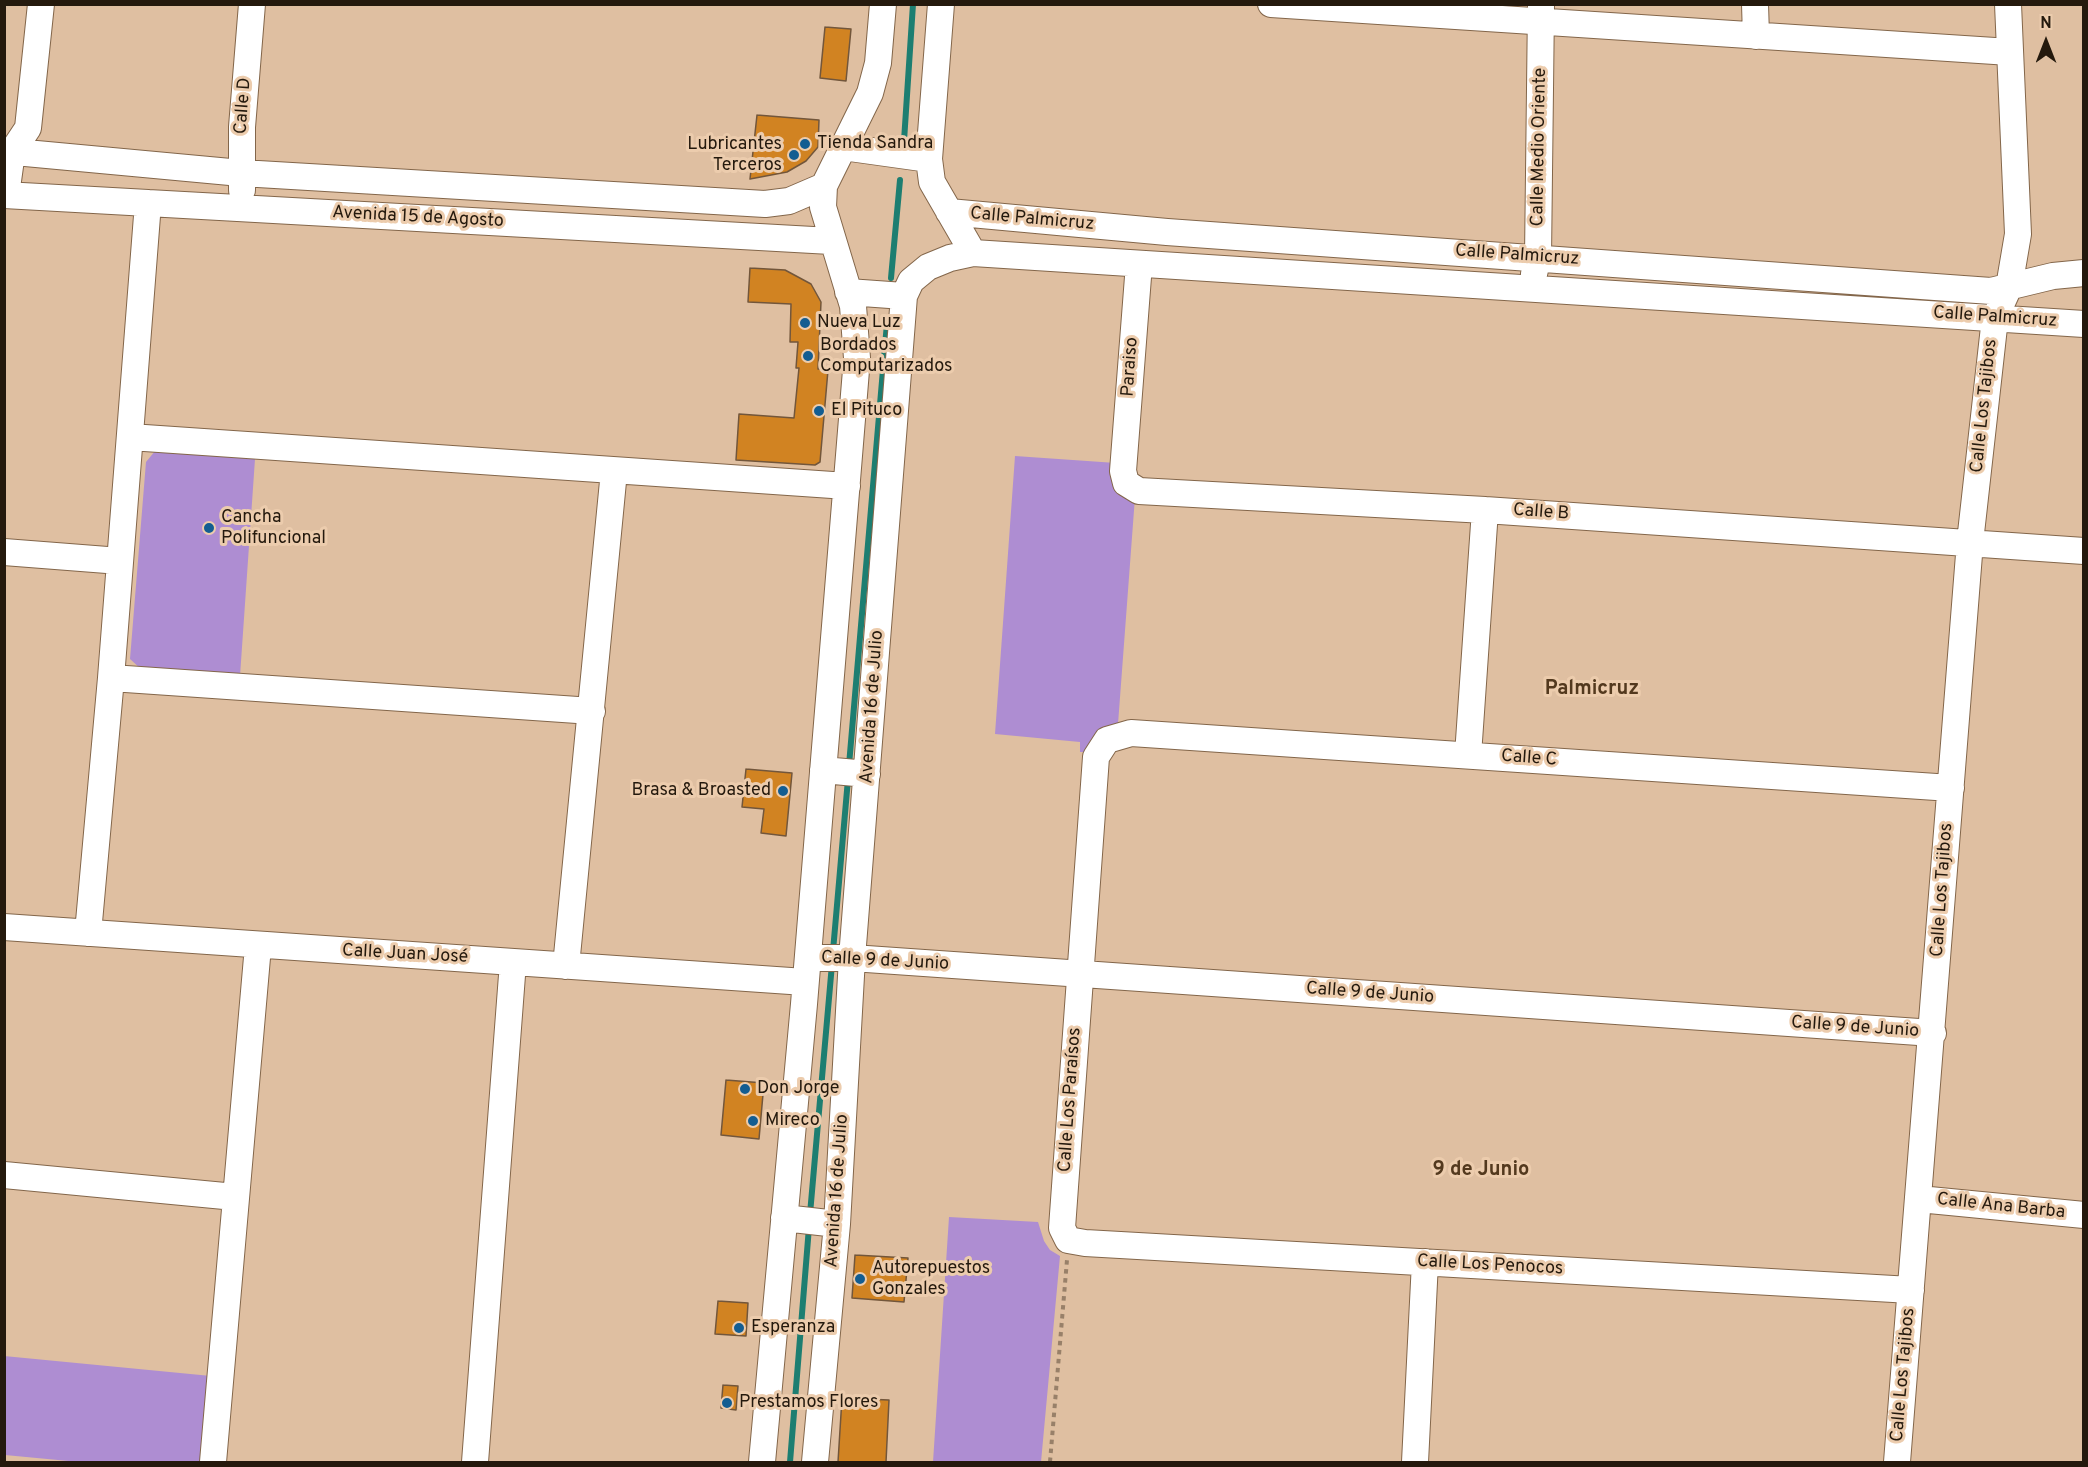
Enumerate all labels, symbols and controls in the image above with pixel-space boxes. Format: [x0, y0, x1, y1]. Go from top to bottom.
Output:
north arrow [2016, 12, 2076, 72]
text: N [2040, 14, 2052, 34]
street label: Calle Medio Oriente [1528, 67, 1552, 227]
street label: Calle D [231, 77, 257, 135]
place label: Tienda Sandra [817, 133, 933, 155]
place label: Lubricantes Terceros [687, 134, 782, 176]
marker: Tienda Sandra [798, 137, 812, 151]
marker: Lubricantes Terceros [787, 148, 801, 162]
street label: Avenida 15 de Agosto [332, 203, 504, 233]
street label: Calle Palmicruz [969, 204, 1095, 236]
street label: Calle Palmicruz [1454, 241, 1580, 271]
street label: Calle Palmicruz [1932, 303, 2058, 333]
place label: Nueva Luz [817, 312, 901, 334]
marker: Nueva Luz [798, 316, 812, 330]
place label: Bordados Computarizados [820, 335, 953, 378]
street label: Paraiso [1118, 336, 1144, 398]
street label: Calle Los Tajibos [1967, 338, 2003, 474]
marker: Bordados Computarizados [801, 349, 815, 363]
place label: El Pituco [831, 400, 902, 422]
marker: El Pituco [812, 404, 826, 418]
street label: Calle B [1512, 500, 1570, 526]
place label: Cancha Polifuncional [221, 507, 326, 550]
marker: Cancha Polifuncional [202, 521, 216, 535]
street label: Avenida 16 de Julio [857, 630, 889, 784]
district label: Palmicruz [1545, 678, 1639, 702]
street label: Calle C [1500, 746, 1558, 772]
place label: Brasa & Broasted [632, 780, 771, 802]
marker: Brasa & Broasted [776, 784, 790, 798]
street label: Calle Los Tajibos [1928, 822, 1958, 958]
street label: Calle Juan José [341, 941, 469, 969]
street label: Calle 9 de Junio [820, 948, 950, 976]
street label: Calle 9 de Junio [1305, 979, 1435, 1009]
street label: Calle 9 de Junio [1790, 1013, 1920, 1043]
street label: Calle Los Paraísos [1055, 1027, 1087, 1173]
place label: Don Jorge [757, 1078, 839, 1100]
marker: Don Jorge [738, 1082, 752, 1096]
place label: Mireco [765, 1110, 820, 1132]
marker: Mireco [746, 1114, 760, 1128]
street label: Avenida 16 de Julio [822, 1114, 854, 1268]
district label: 9 de Junio [1433, 1159, 1529, 1183]
street label: Calle Ana Barba [1936, 1190, 2066, 1224]
street label: Calle Los Penocos [1416, 1251, 1564, 1281]
place label: Autorepuestos Gonzales [872, 1258, 990, 1300]
marker: Autorepuestos Gonzales [853, 1272, 867, 1286]
street label: Calle Los Tajibos [1887, 1307, 1921, 1443]
place label: Esperanza [751, 1317, 835, 1339]
marker: Esperanza [732, 1321, 746, 1335]
place label: Prestamos Flores [739, 1392, 878, 1414]
marker: Prestamos Flores [720, 1396, 734, 1410]

